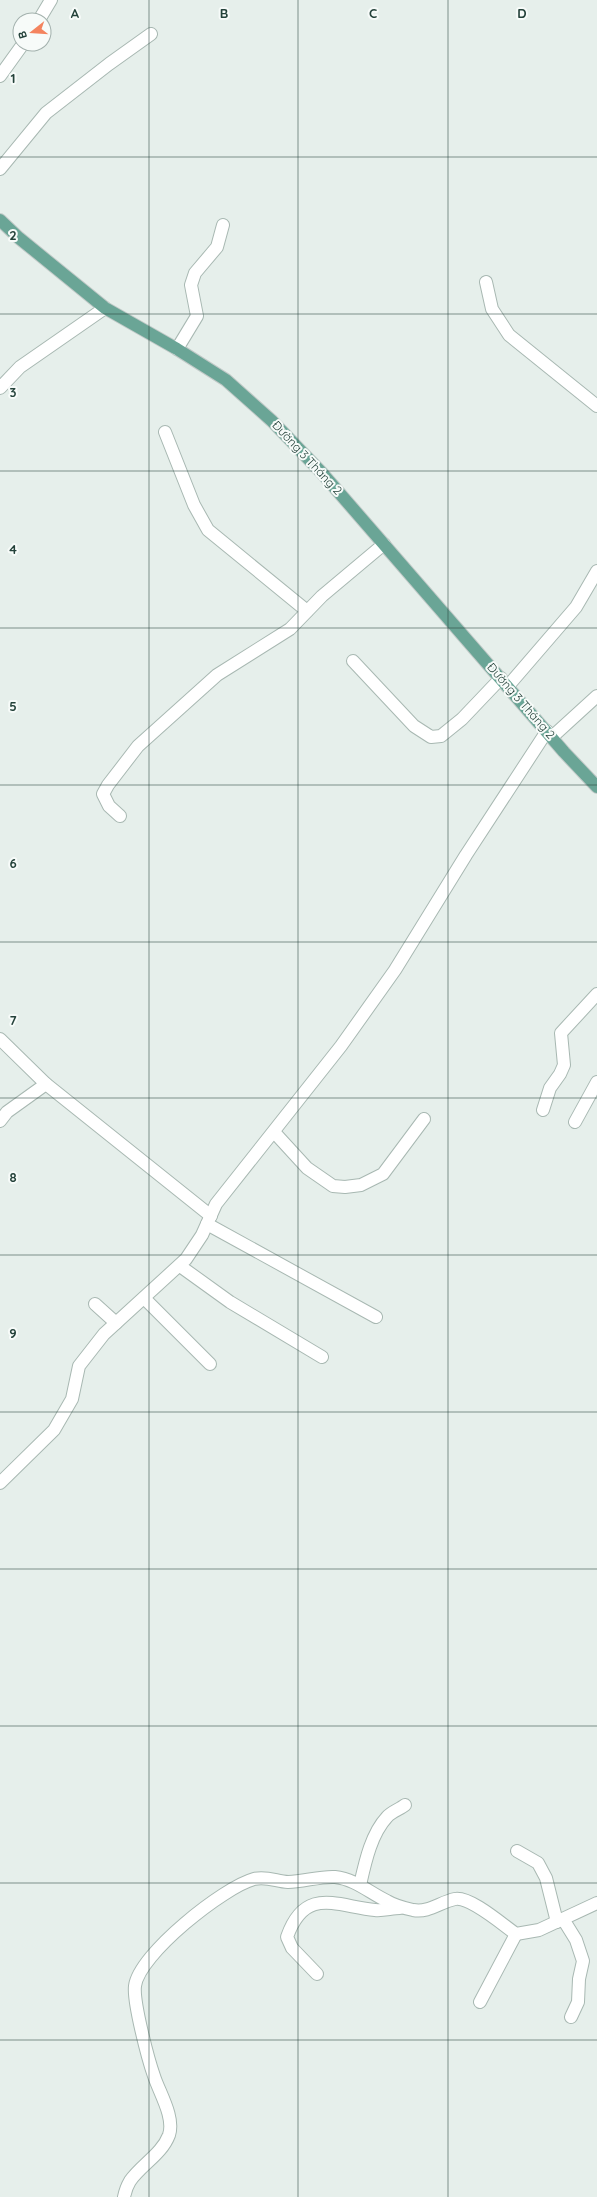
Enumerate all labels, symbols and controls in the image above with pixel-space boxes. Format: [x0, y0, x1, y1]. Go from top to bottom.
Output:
text: A [71, 5, 80, 21]
text: B [220, 5, 228, 21]
text: C [369, 5, 377, 21]
text: D [517, 5, 527, 21]
north arrow [12, 12, 52, 52]
text: B [15, 29, 30, 40]
text: 1 [10, 70, 16, 86]
text: 2 [9, 227, 17, 243]
text: 3 [10, 384, 17, 400]
street label: Đường 3 Tháng 2 [269, 418, 346, 498]
text: 4 [9, 541, 17, 557]
street label: Đường 3 Tháng 2 [484, 660, 559, 742]
text: 5 [9, 698, 17, 714]
text: 6 [9, 855, 17, 871]
text: 7 [9, 1012, 17, 1028]
text: 8 [9, 1169, 17, 1185]
text: 9 [9, 1325, 17, 1341]

